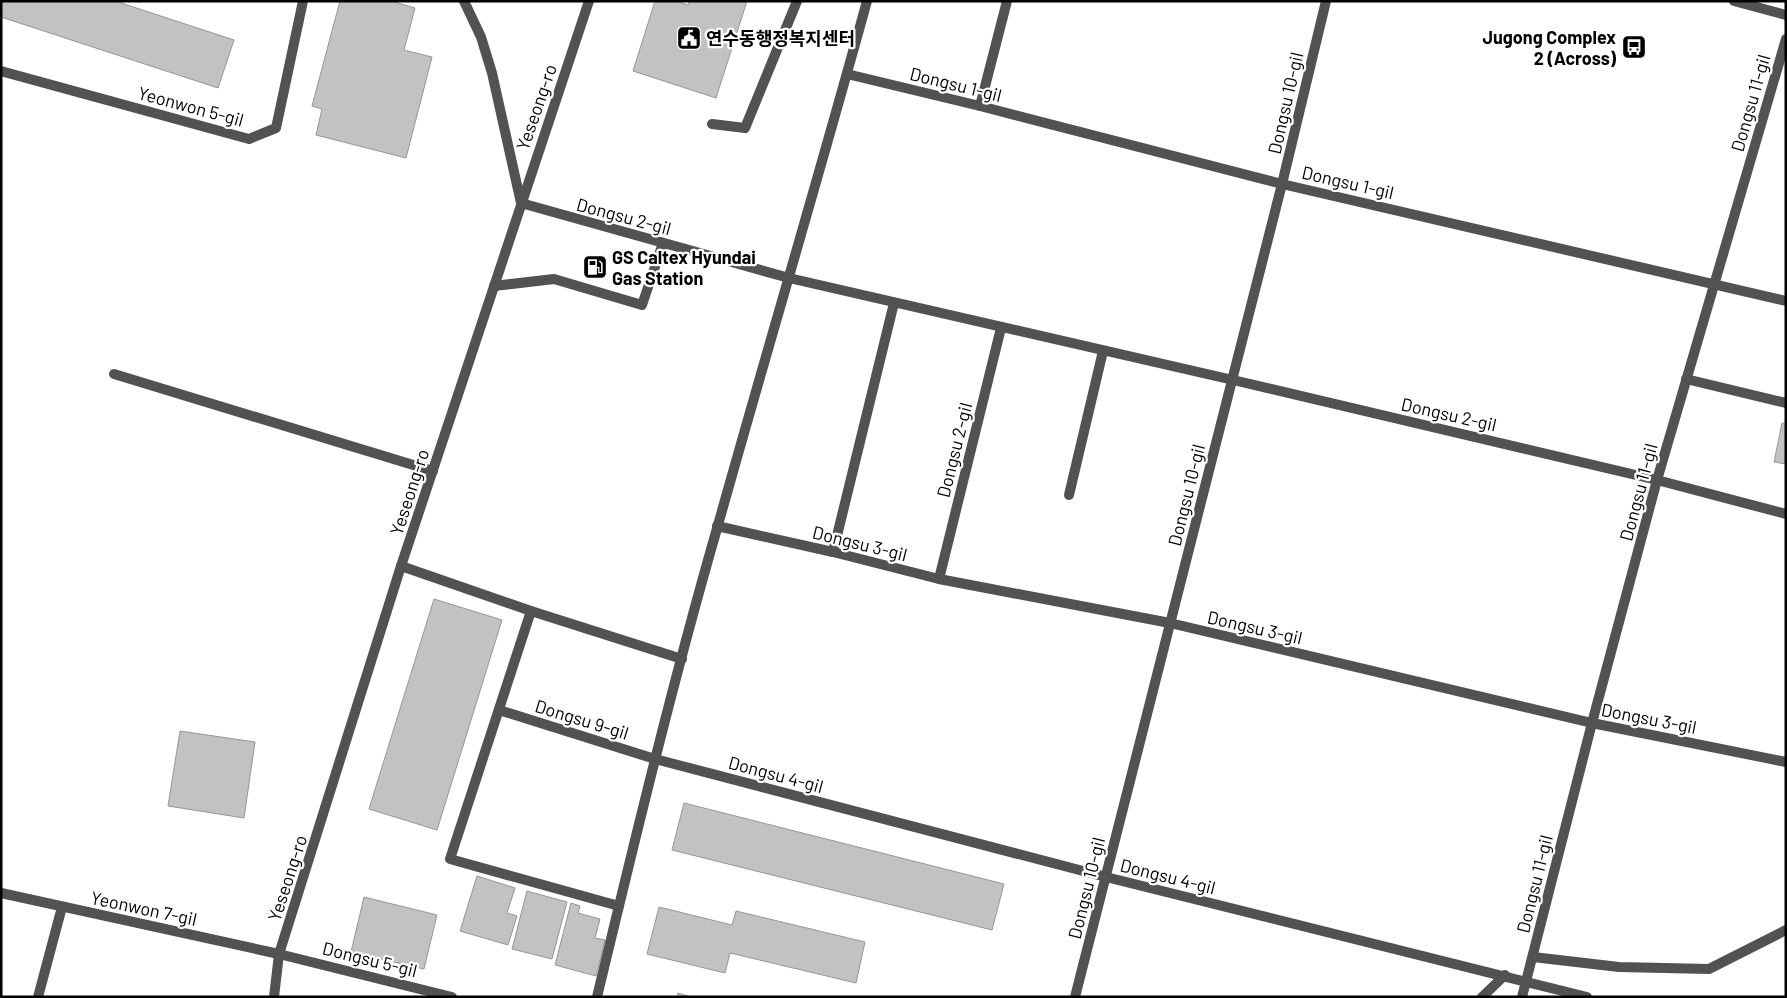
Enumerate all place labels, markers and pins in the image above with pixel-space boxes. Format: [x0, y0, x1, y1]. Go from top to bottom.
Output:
public building icon: 연수동행정복지센터 [676, 25, 702, 51]
place label: Jugong Complex 2 (Across) [1483, 26, 1617, 69]
place label: 연수동행정복지센터 [706, 27, 855, 49]
bus stop icon: Jugong Complex 2 (Across) [1621, 34, 1647, 60]
place label: GS Caltex Hyundai Gas Station [612, 246, 756, 289]
fuel station icon: GS Caltex Hyundai Gas Station [582, 254, 608, 280]

